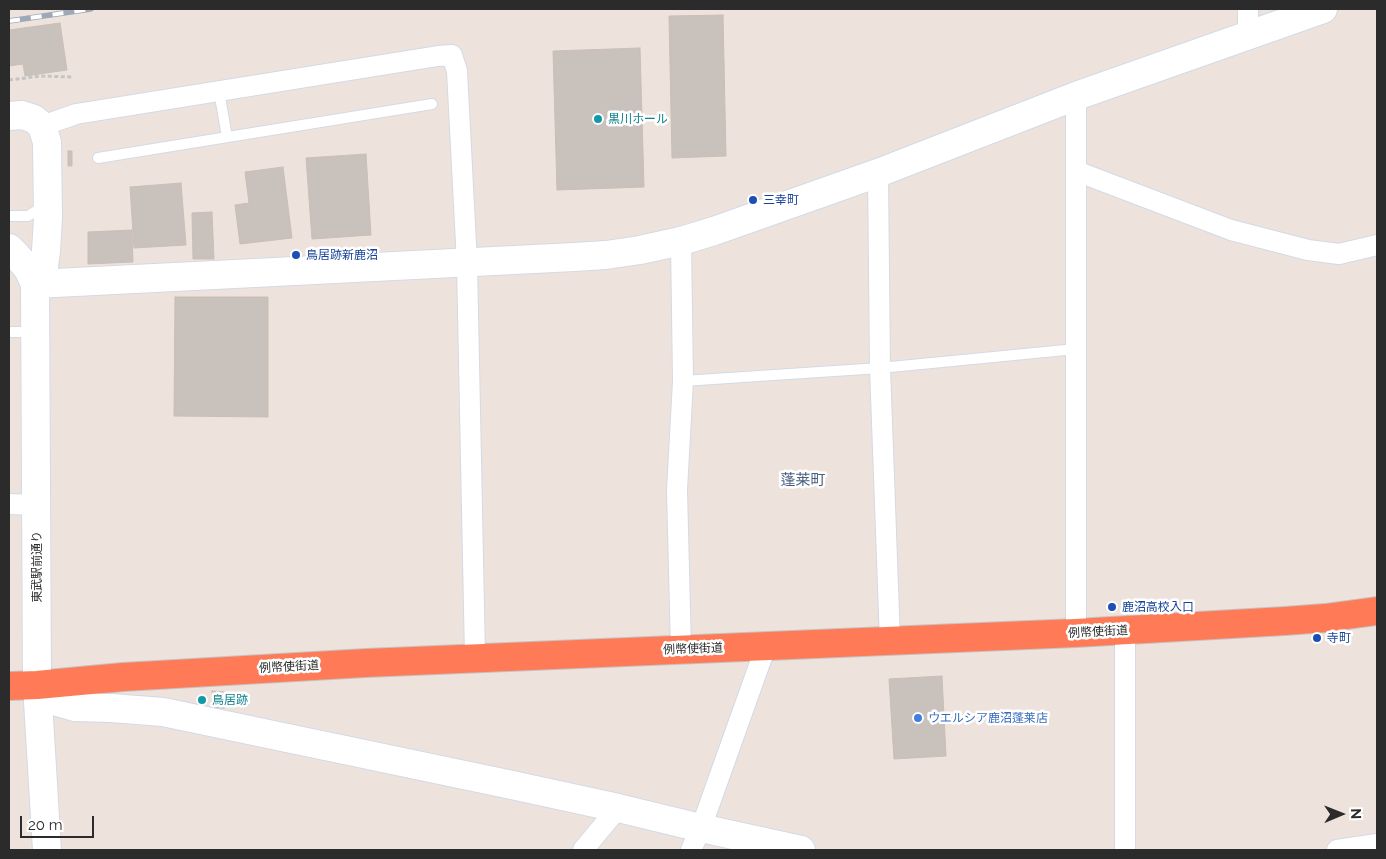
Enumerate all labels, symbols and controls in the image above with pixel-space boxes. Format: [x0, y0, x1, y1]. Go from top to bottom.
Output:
place label: 黒川ホール [608, 112, 668, 126]
marker: 黒川ホール [592, 113, 604, 125]
place label: 三幸町 [763, 193, 799, 207]
marker: 三幸町 [747, 194, 759, 206]
place label: 鳥居跡新鹿沼 [306, 248, 378, 262]
marker: 鳥居跡新鹿沼 [290, 249, 302, 261]
district label: 蓬莱町 [781, 471, 825, 489]
street label: 東武駅前通り [30, 531, 44, 603]
place label: 鹿沼高校入口 [1122, 600, 1194, 614]
marker: 鹿沼高校入口 [1106, 601, 1118, 613]
street label: 例幣使街道 [1068, 623, 1128, 641]
place label: 寺町 [1327, 631, 1351, 645]
marker: 寺町 [1311, 632, 1323, 644]
street label: 例幣使街道 [663, 641, 723, 657]
street label: 例幣使街道 [259, 658, 319, 676]
place label: 鳥居跡 [212, 693, 248, 707]
marker: 鳥居跡 [196, 694, 208, 706]
place label: ウエルシア鹿沼蓬莱店 [928, 711, 1048, 725]
marker: ウエルシア鹿沼蓬莱店 [912, 712, 924, 724]
north arrow [1316, 789, 1366, 839]
scale bar [22, 806, 96, 838]
text: N [1348, 808, 1364, 819]
text: 20 m [28, 816, 63, 834]

